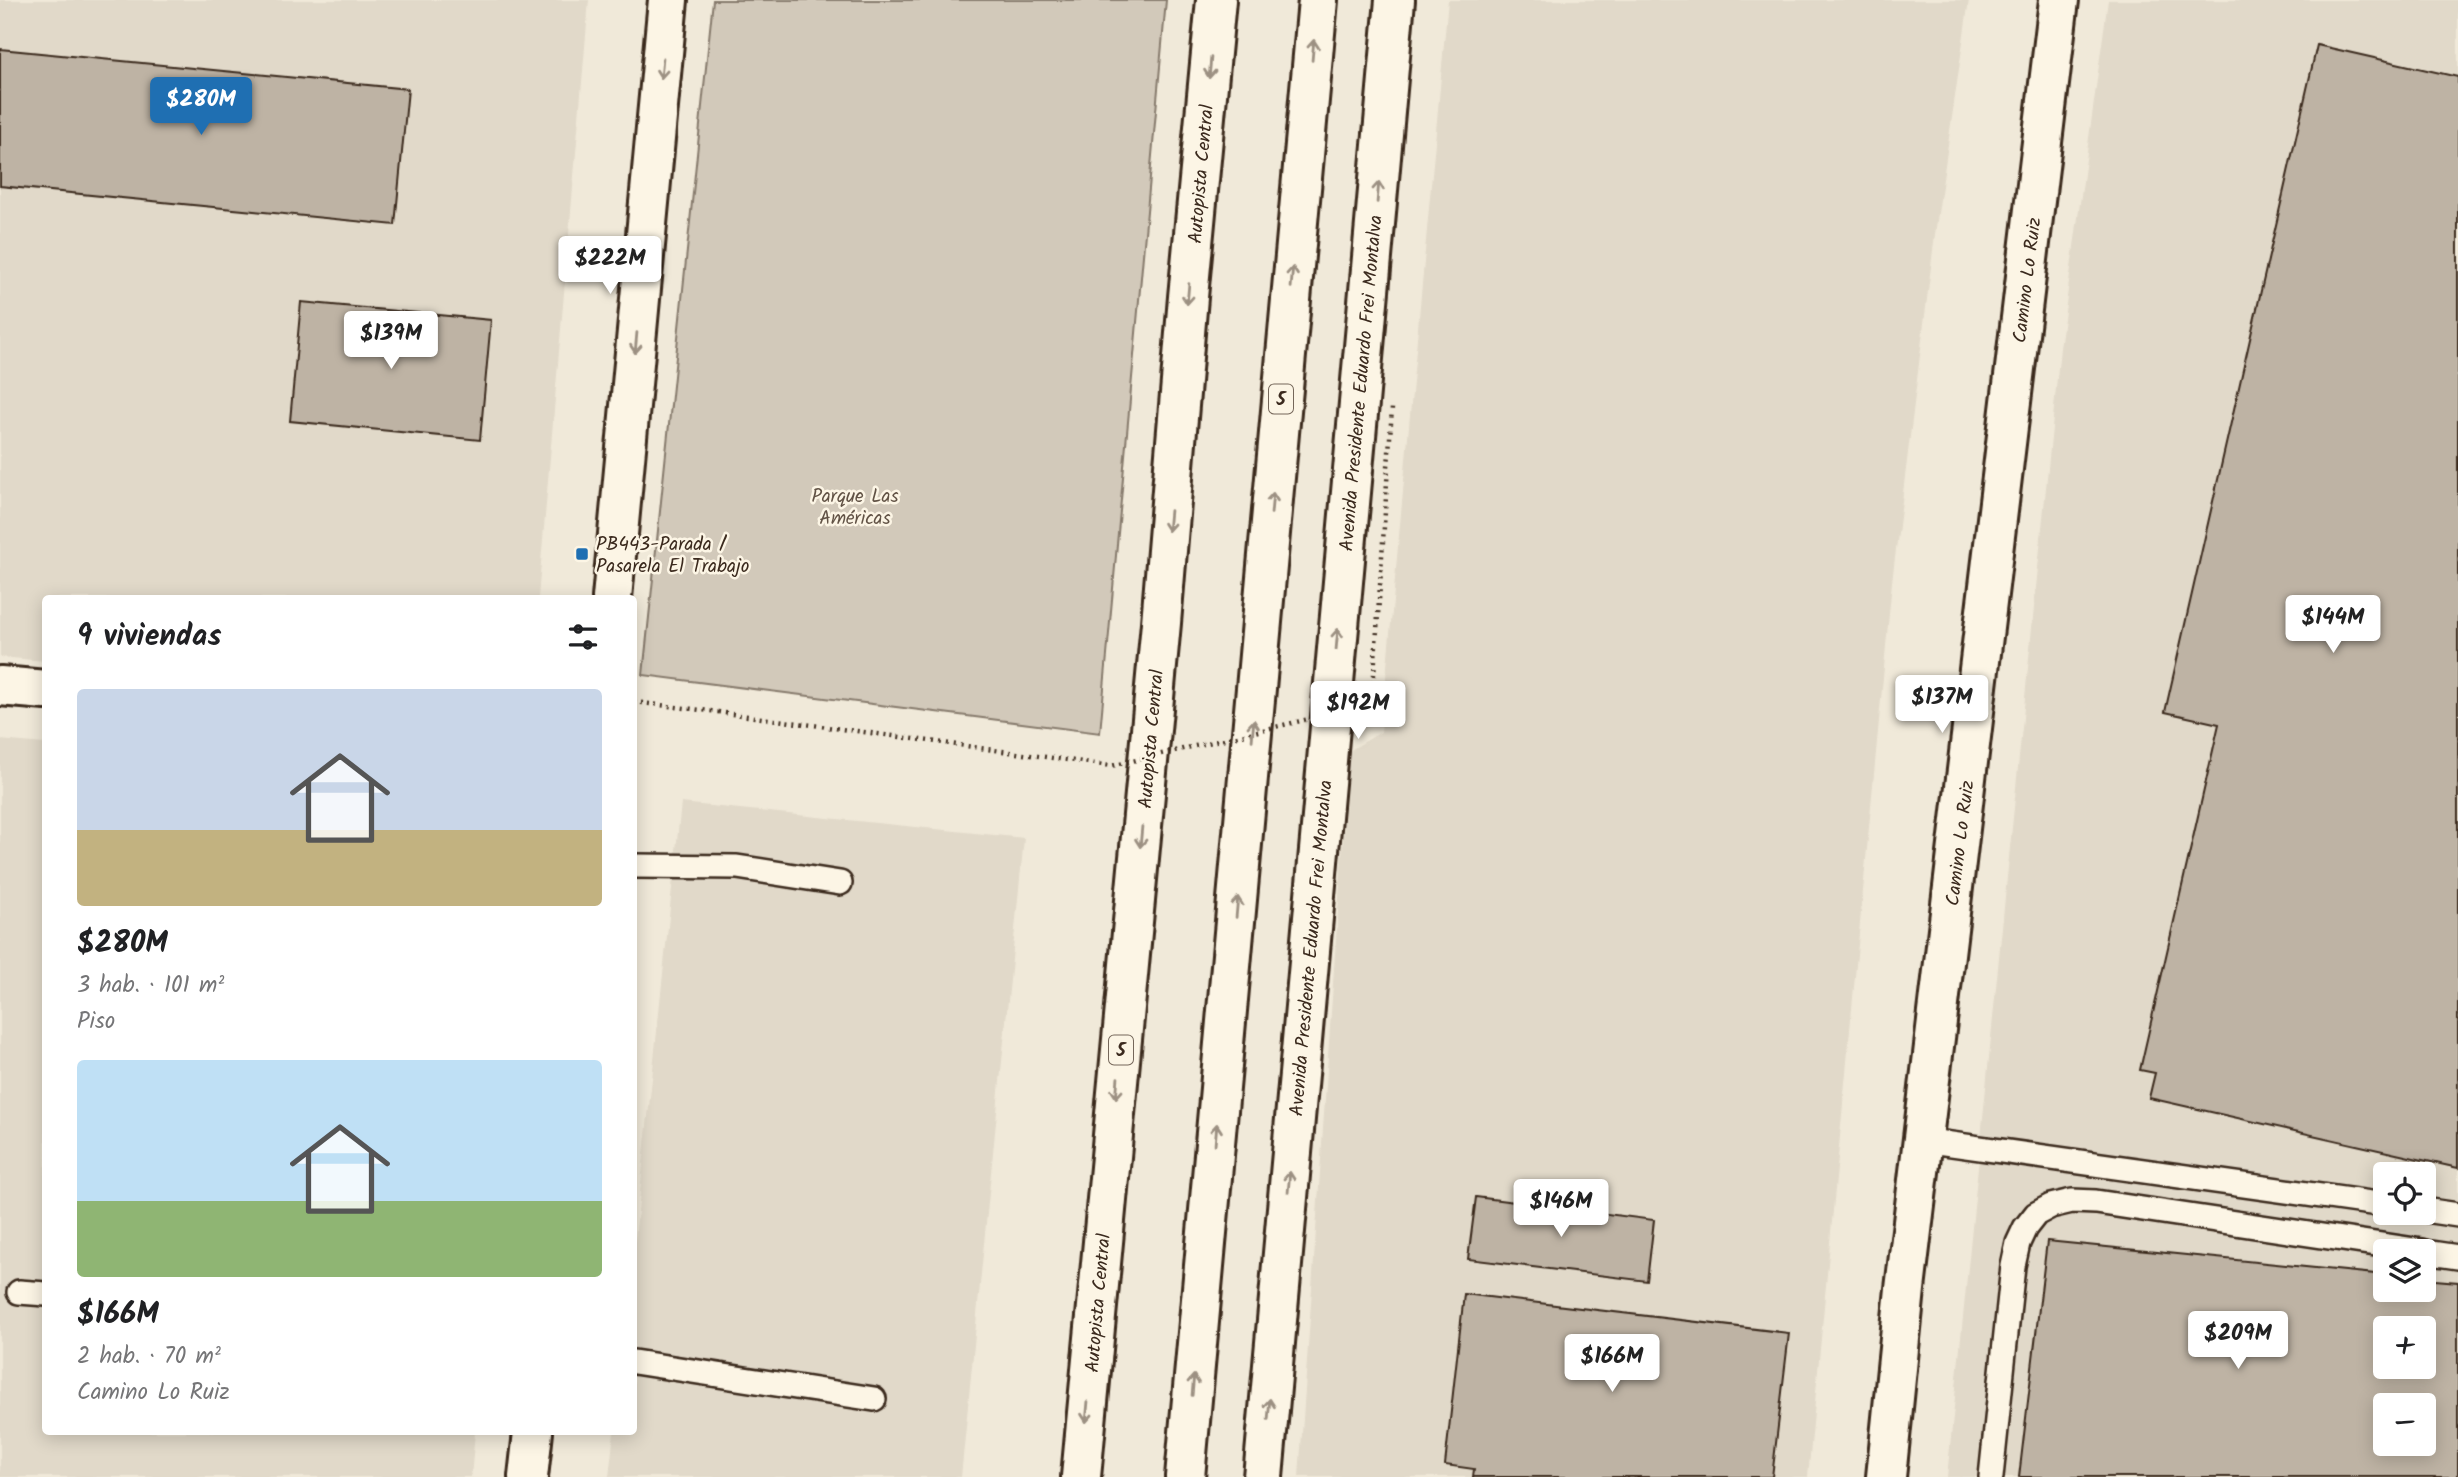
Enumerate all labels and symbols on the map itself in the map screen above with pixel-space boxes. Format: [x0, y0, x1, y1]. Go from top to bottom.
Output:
one-way arrow [1307, 39, 1320, 62]
one-way arrow [655, 56, 668, 79]
one-way arrow [1203, 56, 1216, 79]
pin: $280M [152, 78, 250, 137]
street label: Autopista Central [1181, 103, 1223, 245]
one-way arrow [1371, 182, 1384, 204]
street label: Avenida Presidente Eduardo Frei Montalva [1332, 214, 1392, 553]
street label: Camino Lo Ruiz [2005, 216, 2051, 345]
pin: $222M [561, 236, 659, 296]
one-way arrow [1286, 266, 1299, 288]
one-way arrow [1181, 283, 1194, 305]
pin: $139M [342, 312, 440, 371]
one-way arrow [629, 331, 642, 354]
road number: 5 [1269, 384, 1293, 414]
park label: Parque Las Américas [811, 482, 899, 534]
one-way arrow [1266, 493, 1279, 515]
one-way arrow [1162, 509, 1175, 532]
place label: PB443-Parada / Pasarela El Trabajo [596, 530, 749, 582]
marker: PB443-Parada / Pasarela El Trabajo [574, 546, 590, 562]
pin: $144M [2284, 596, 2382, 655]
one-way arrow [1331, 628, 1344, 650]
street label: Autopista Central [1131, 668, 1173, 810]
pin: $137M [1893, 676, 1991, 735]
pin: $192M [1309, 682, 1407, 741]
one-way arrow [1247, 719, 1260, 742]
street label: Avenida Presidente Eduardo Frei Montalva [1282, 779, 1342, 1118]
street label: Camino Lo Ruiz [1938, 779, 1984, 908]
one-way arrow [1134, 826, 1147, 848]
one-way arrow [1231, 896, 1244, 919]
road number: 5 [1109, 1036, 1133, 1064]
one-way arrow [1110, 1076, 1123, 1099]
one-way arrow [1210, 1123, 1223, 1146]
one-way arrow [1283, 1172, 1296, 1194]
pin: $146M [1512, 1180, 1610, 1239]
street label: Autopista Central [1078, 1232, 1120, 1374]
pin: $209M [2189, 1312, 2287, 1371]
pin: $166M [1563, 1334, 1661, 1394]
one-way arrow [1187, 1374, 1200, 1396]
one-way arrow [1263, 1398, 1276, 1421]
one-way arrow [1080, 1401, 1093, 1423]

